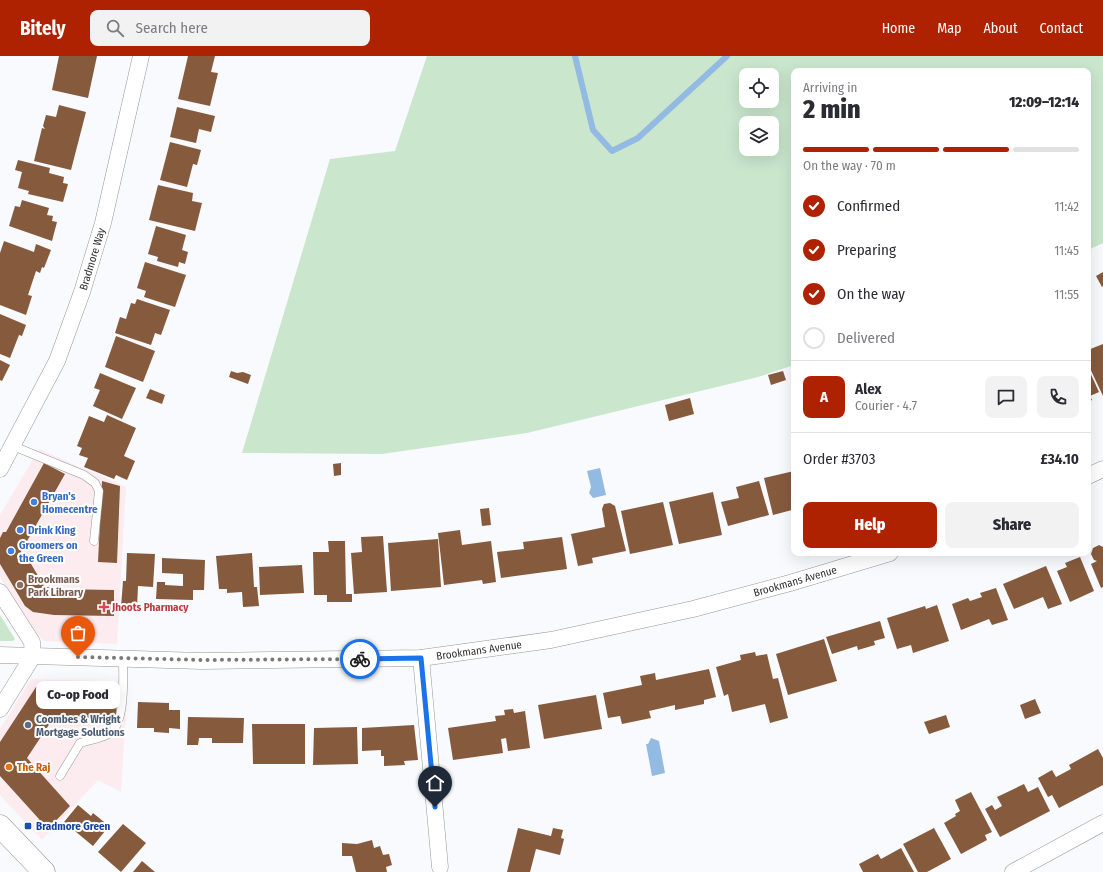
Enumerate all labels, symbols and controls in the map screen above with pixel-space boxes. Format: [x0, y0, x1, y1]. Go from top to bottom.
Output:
search box [90, 10, 370, 46]
text: Bitely [20, 17, 66, 40]
icon: search [104, 17, 126, 39]
text: Search here [136, 19, 208, 37]
text: Home [882, 20, 915, 37]
text: Map [937, 20, 961, 37]
text: About [983, 20, 1018, 37]
text: Contact [1040, 20, 1083, 37]
map controls [739, 68, 779, 156]
button: locate [739, 68, 779, 108]
text: Arriving in [803, 80, 857, 95]
text: 12:09–12:14 [1009, 93, 1079, 111]
text: 2 min [803, 94, 861, 125]
button: layers [739, 116, 779, 156]
text: On the way · 70 m [803, 158, 896, 173]
icon: check [803, 195, 825, 217]
text: Confirmed [837, 197, 900, 215]
text: 11:42 [1054, 199, 1079, 214]
street label: Bradmore Way [77, 226, 108, 292]
icon: check [803, 239, 825, 261]
text: Preparing [837, 241, 896, 259]
text: 11:45 [1054, 243, 1079, 258]
icon: check [803, 283, 825, 305]
text: On the way [837, 285, 905, 303]
text: 11:55 [1054, 287, 1079, 302]
text: Delivered [837, 329, 895, 347]
button: chat [985, 376, 1027, 418]
button: phone [1037, 376, 1079, 418]
text: Alex [855, 380, 882, 398]
text: A [820, 388, 828, 406]
text: Courier · 4.7 [855, 398, 917, 413]
text: Order #3703 [803, 450, 875, 468]
text: £34.10 [1040, 450, 1079, 468]
place label: Bryan's Homecentre [42, 490, 98, 516]
marker: Bryan's Homecentre [29, 497, 39, 507]
button: Help [803, 502, 937, 548]
button: Share [945, 502, 1079, 548]
place label: Drink King [28, 524, 76, 537]
marker: Drink King [15, 525, 25, 535]
place label: Groomers on the Green [19, 539, 78, 565]
marker: Groomers on the Green [6, 546, 16, 556]
street label: Brookmans Avenue [752, 563, 838, 600]
place label: Brookmans Park Library [28, 573, 84, 599]
marker: Brookmans Park Library [15, 580, 25, 590]
place label: Jhoots Pharmacy [111, 601, 189, 614]
marker: Jhoots Pharmacy [99, 602, 109, 612]
pin [61, 616, 95, 657]
icon: bag [67, 622, 89, 644]
street label: Brookmans Avenue [435, 638, 523, 663]
courier [340, 639, 380, 679]
icon: bike [349, 648, 371, 670]
callout: Co-op Food [36, 681, 120, 709]
text: Co-op Food [47, 687, 109, 702]
place label: Coombes & Wright Mortgage Solutions [36, 713, 125, 739]
marker: Coombes & Wright Mortgage Solutions [23, 720, 33, 730]
place label: The Raj [17, 761, 50, 774]
marker: The Raj [4, 762, 14, 772]
pin [418, 766, 452, 807]
icon: home [424, 772, 446, 794]
place label: Bradmore Green [36, 820, 111, 833]
marker: Bradmore Green [23, 821, 33, 831]

